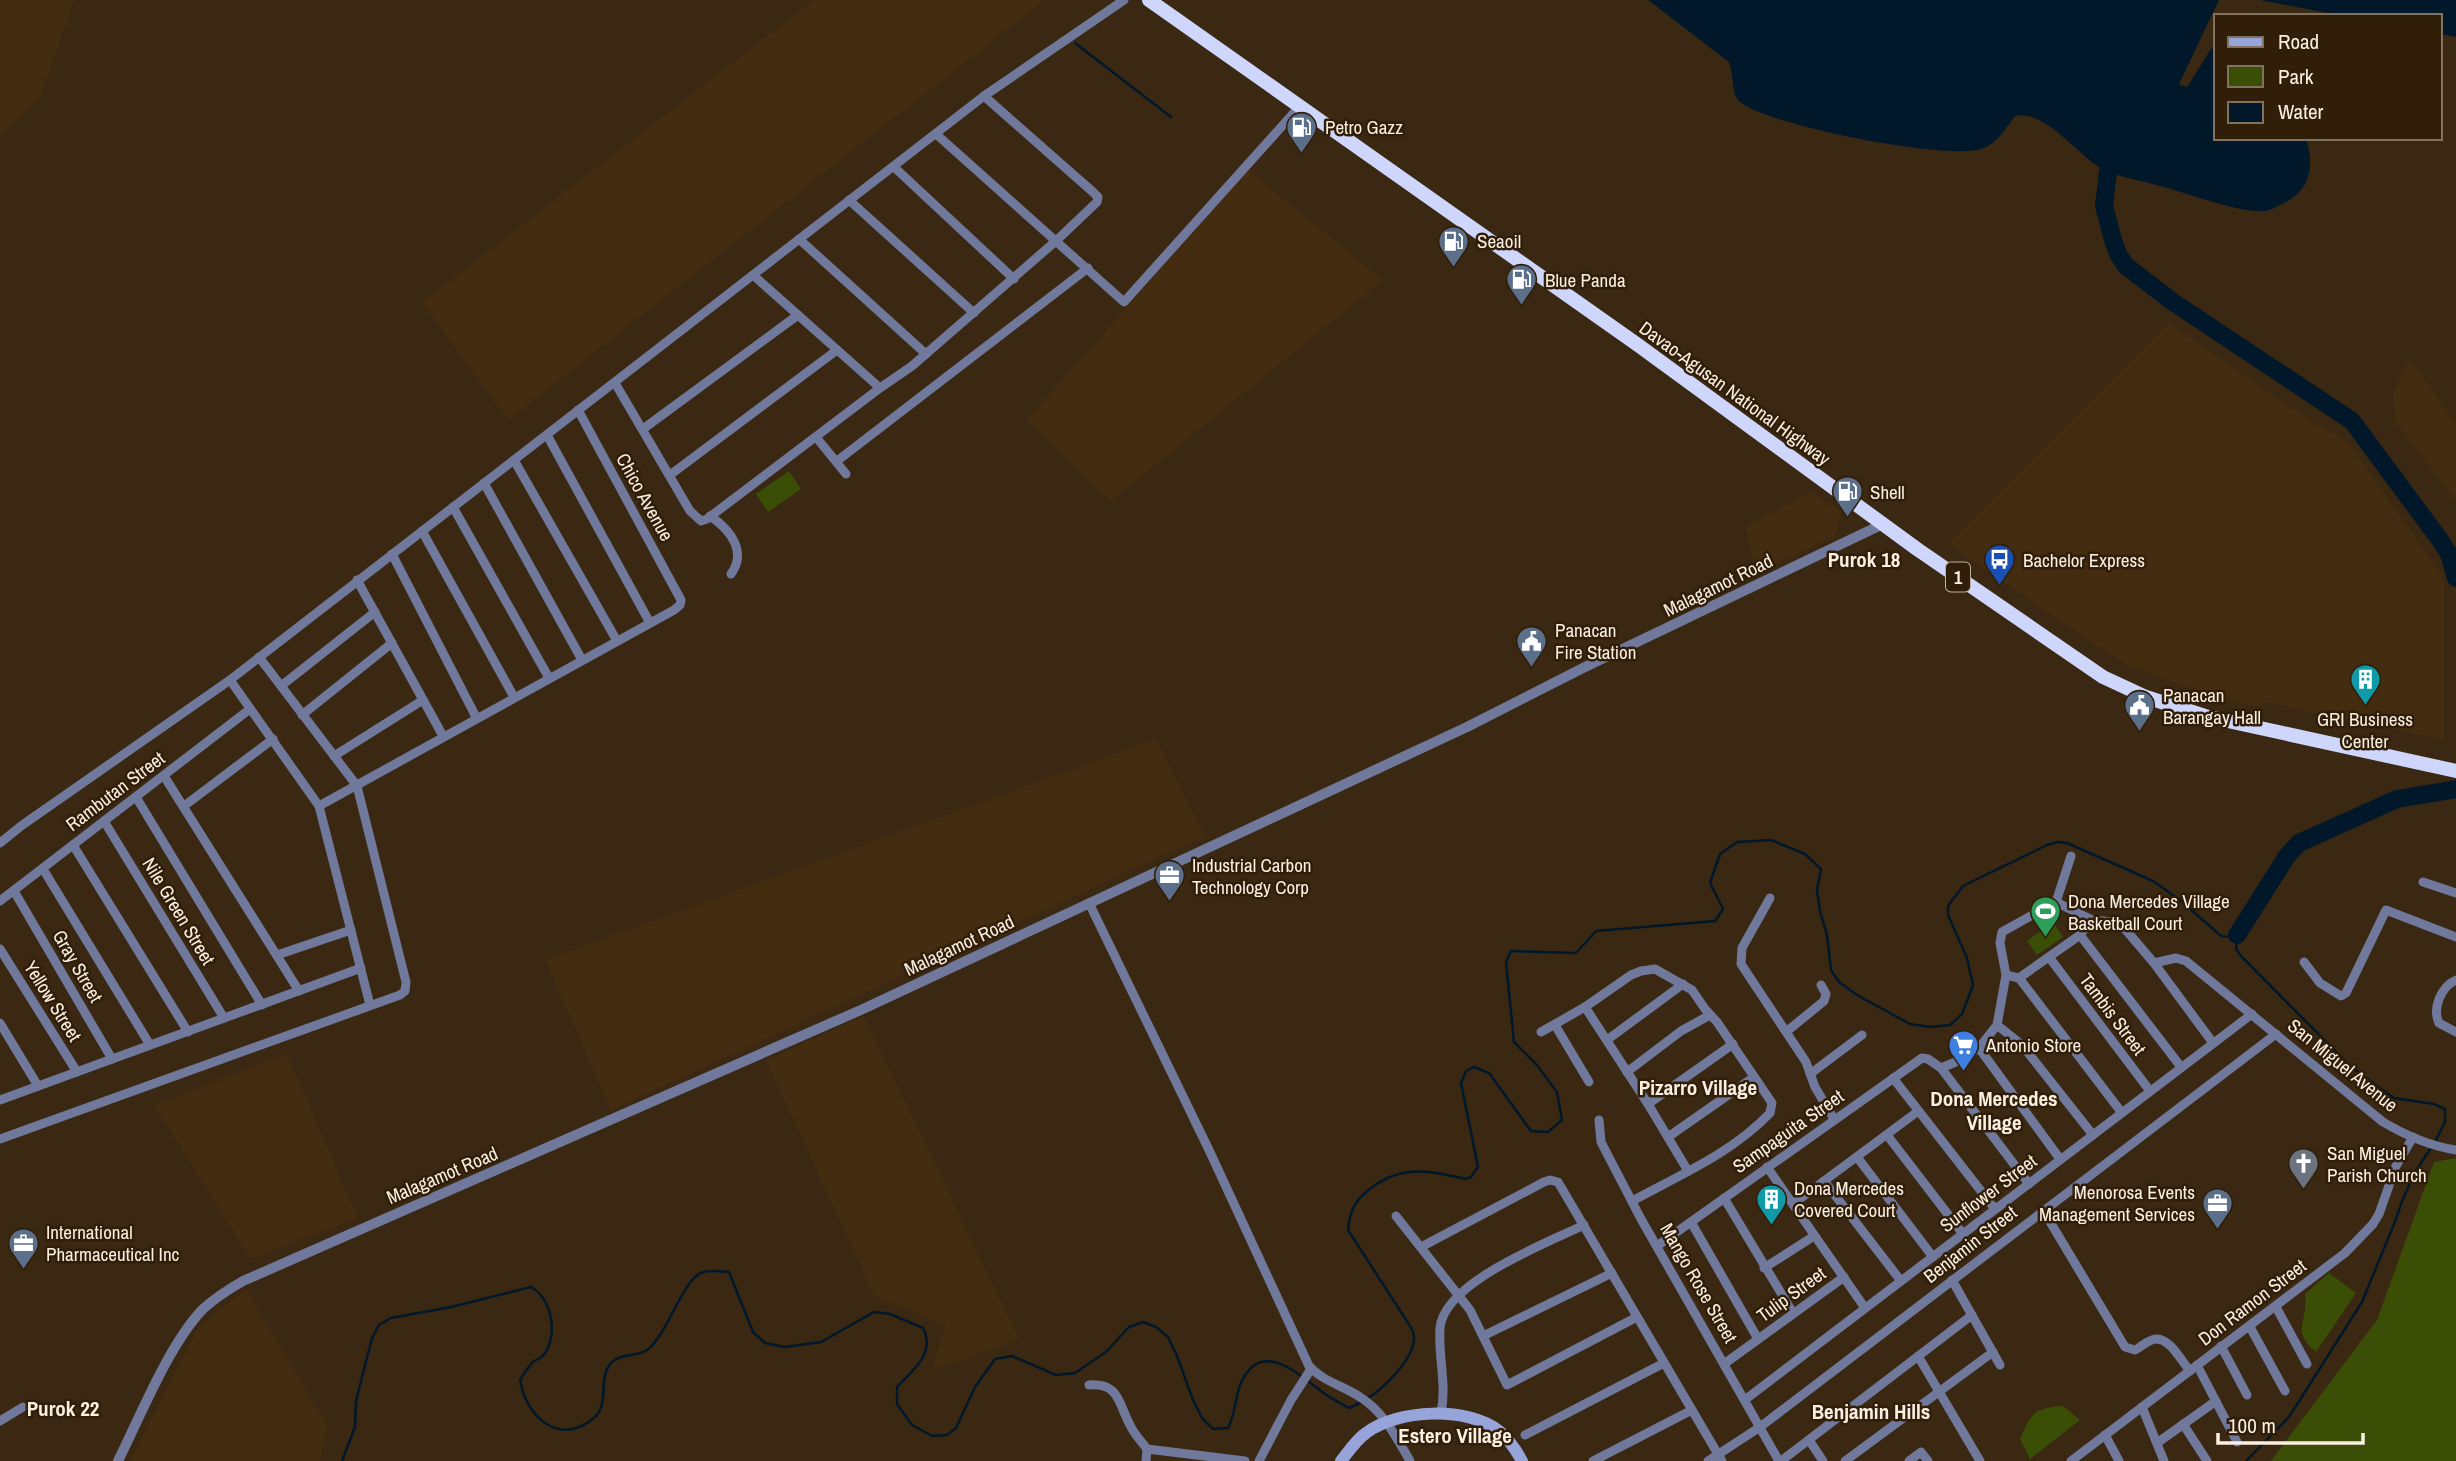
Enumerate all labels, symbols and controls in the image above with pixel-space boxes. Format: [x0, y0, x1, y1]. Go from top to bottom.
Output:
legend [2214, 14, 2442, 140]
text: Road [2278, 27, 2319, 56]
text: Park [2278, 62, 2314, 91]
text: Water [2278, 97, 2324, 126]
fuel station icon: Petro Gazz [1285, 110, 1319, 154]
place label: Petro Gazz [1325, 114, 1403, 140]
fuel station icon: Seaoil [1437, 224, 1471, 268]
place label: Seaoil [1477, 228, 1521, 254]
fuel station icon: Blue Panda [1505, 263, 1539, 307]
place label: Blue Panda [1545, 267, 1626, 293]
street label: Davao-Agusan National Highway [1634, 315, 1836, 471]
street label: Chico Avenue [610, 448, 680, 546]
fuel station icon: Shell [1830, 475, 1864, 519]
place label: Shell [1870, 479, 1905, 505]
bus stop icon: Bachelor Express [1983, 543, 2017, 587]
district label: Purok 18 [1828, 545, 1900, 574]
street label: Malagamot Road [1659, 547, 1777, 623]
place label: Bachelor Express [2023, 547, 2145, 573]
road number: 1 [1946, 562, 1970, 592]
place label: Panacan Fire Station [1555, 617, 1636, 665]
public building icon: Panacan Fire Station [1515, 624, 1549, 668]
building icon: GRI Business Center [2348, 663, 2382, 707]
place label: Panacan Barangay Hall [2163, 682, 2261, 730]
public building icon: Panacan Barangay Hall [2123, 689, 2157, 733]
place label: GRI Business Center [2317, 706, 2413, 754]
street label: Rambutan Street [60, 745, 170, 837]
street label: Nile Green Street [137, 852, 222, 970]
place label: Industrial Carbon Technology Corp [1192, 852, 1312, 900]
office icon: Industrial Carbon Technology Corp [1152, 859, 1186, 903]
place label: Dona Mercedes Village Basketball Court [2068, 888, 2230, 936]
sports icon: Dona Mercedes Village Basketball Court [2028, 895, 2062, 939]
street label: Malagamot Road [900, 908, 1018, 982]
street label: Gray Street [47, 925, 110, 1008]
street label: Yellow Street [18, 956, 88, 1047]
street label: Tambis Street [2074, 968, 2153, 1061]
street label: San Miguel Avenue [2282, 1012, 2404, 1118]
supermarket icon: Antonio Store [1946, 1028, 1980, 1072]
place label: Antonio Store [1985, 1032, 2081, 1058]
district label: Pizarro Village [1639, 1073, 1757, 1102]
street label: Sampaguita Street [1727, 1083, 1849, 1179]
district label: Dona Mercedes Village [1930, 1084, 2058, 1137]
street label: Malagamot Road [382, 1140, 502, 1210]
place label: San Miguel Parish Church [2327, 1140, 2427, 1188]
church icon: San Miguel Parish Church [2287, 1147, 2321, 1191]
street label: Sunflower Street [1934, 1148, 2042, 1238]
place label: Dona Mercedes Covered Court [1794, 1175, 1904, 1223]
place label: Menorosa Events Management Services [2039, 1179, 2195, 1227]
building icon: Dona Mercedes Covered Court [1754, 1182, 1788, 1226]
office icon: Menorosa Events Management Services [2201, 1186, 2235, 1230]
street label: Benjamin Street [1918, 1199, 2023, 1289]
street label: Mango Rose Street [1654, 1218, 1744, 1348]
place label: International Pharmaceutical Inc [46, 1219, 180, 1267]
office icon: International Pharmaceutical Inc [6, 1226, 40, 1270]
street label: Don Ramon Street [2193, 1252, 2312, 1351]
street label: Tulip Street [1751, 1260, 1831, 1328]
district label: Purok 22 [27, 1394, 99, 1423]
district label: Benjamin Hills [1812, 1397, 1930, 1426]
scale bar [2218, 1402, 2363, 1446]
text: 100 m [2228, 1411, 2276, 1440]
district label: Estero Village [1398, 1421, 1512, 1450]

